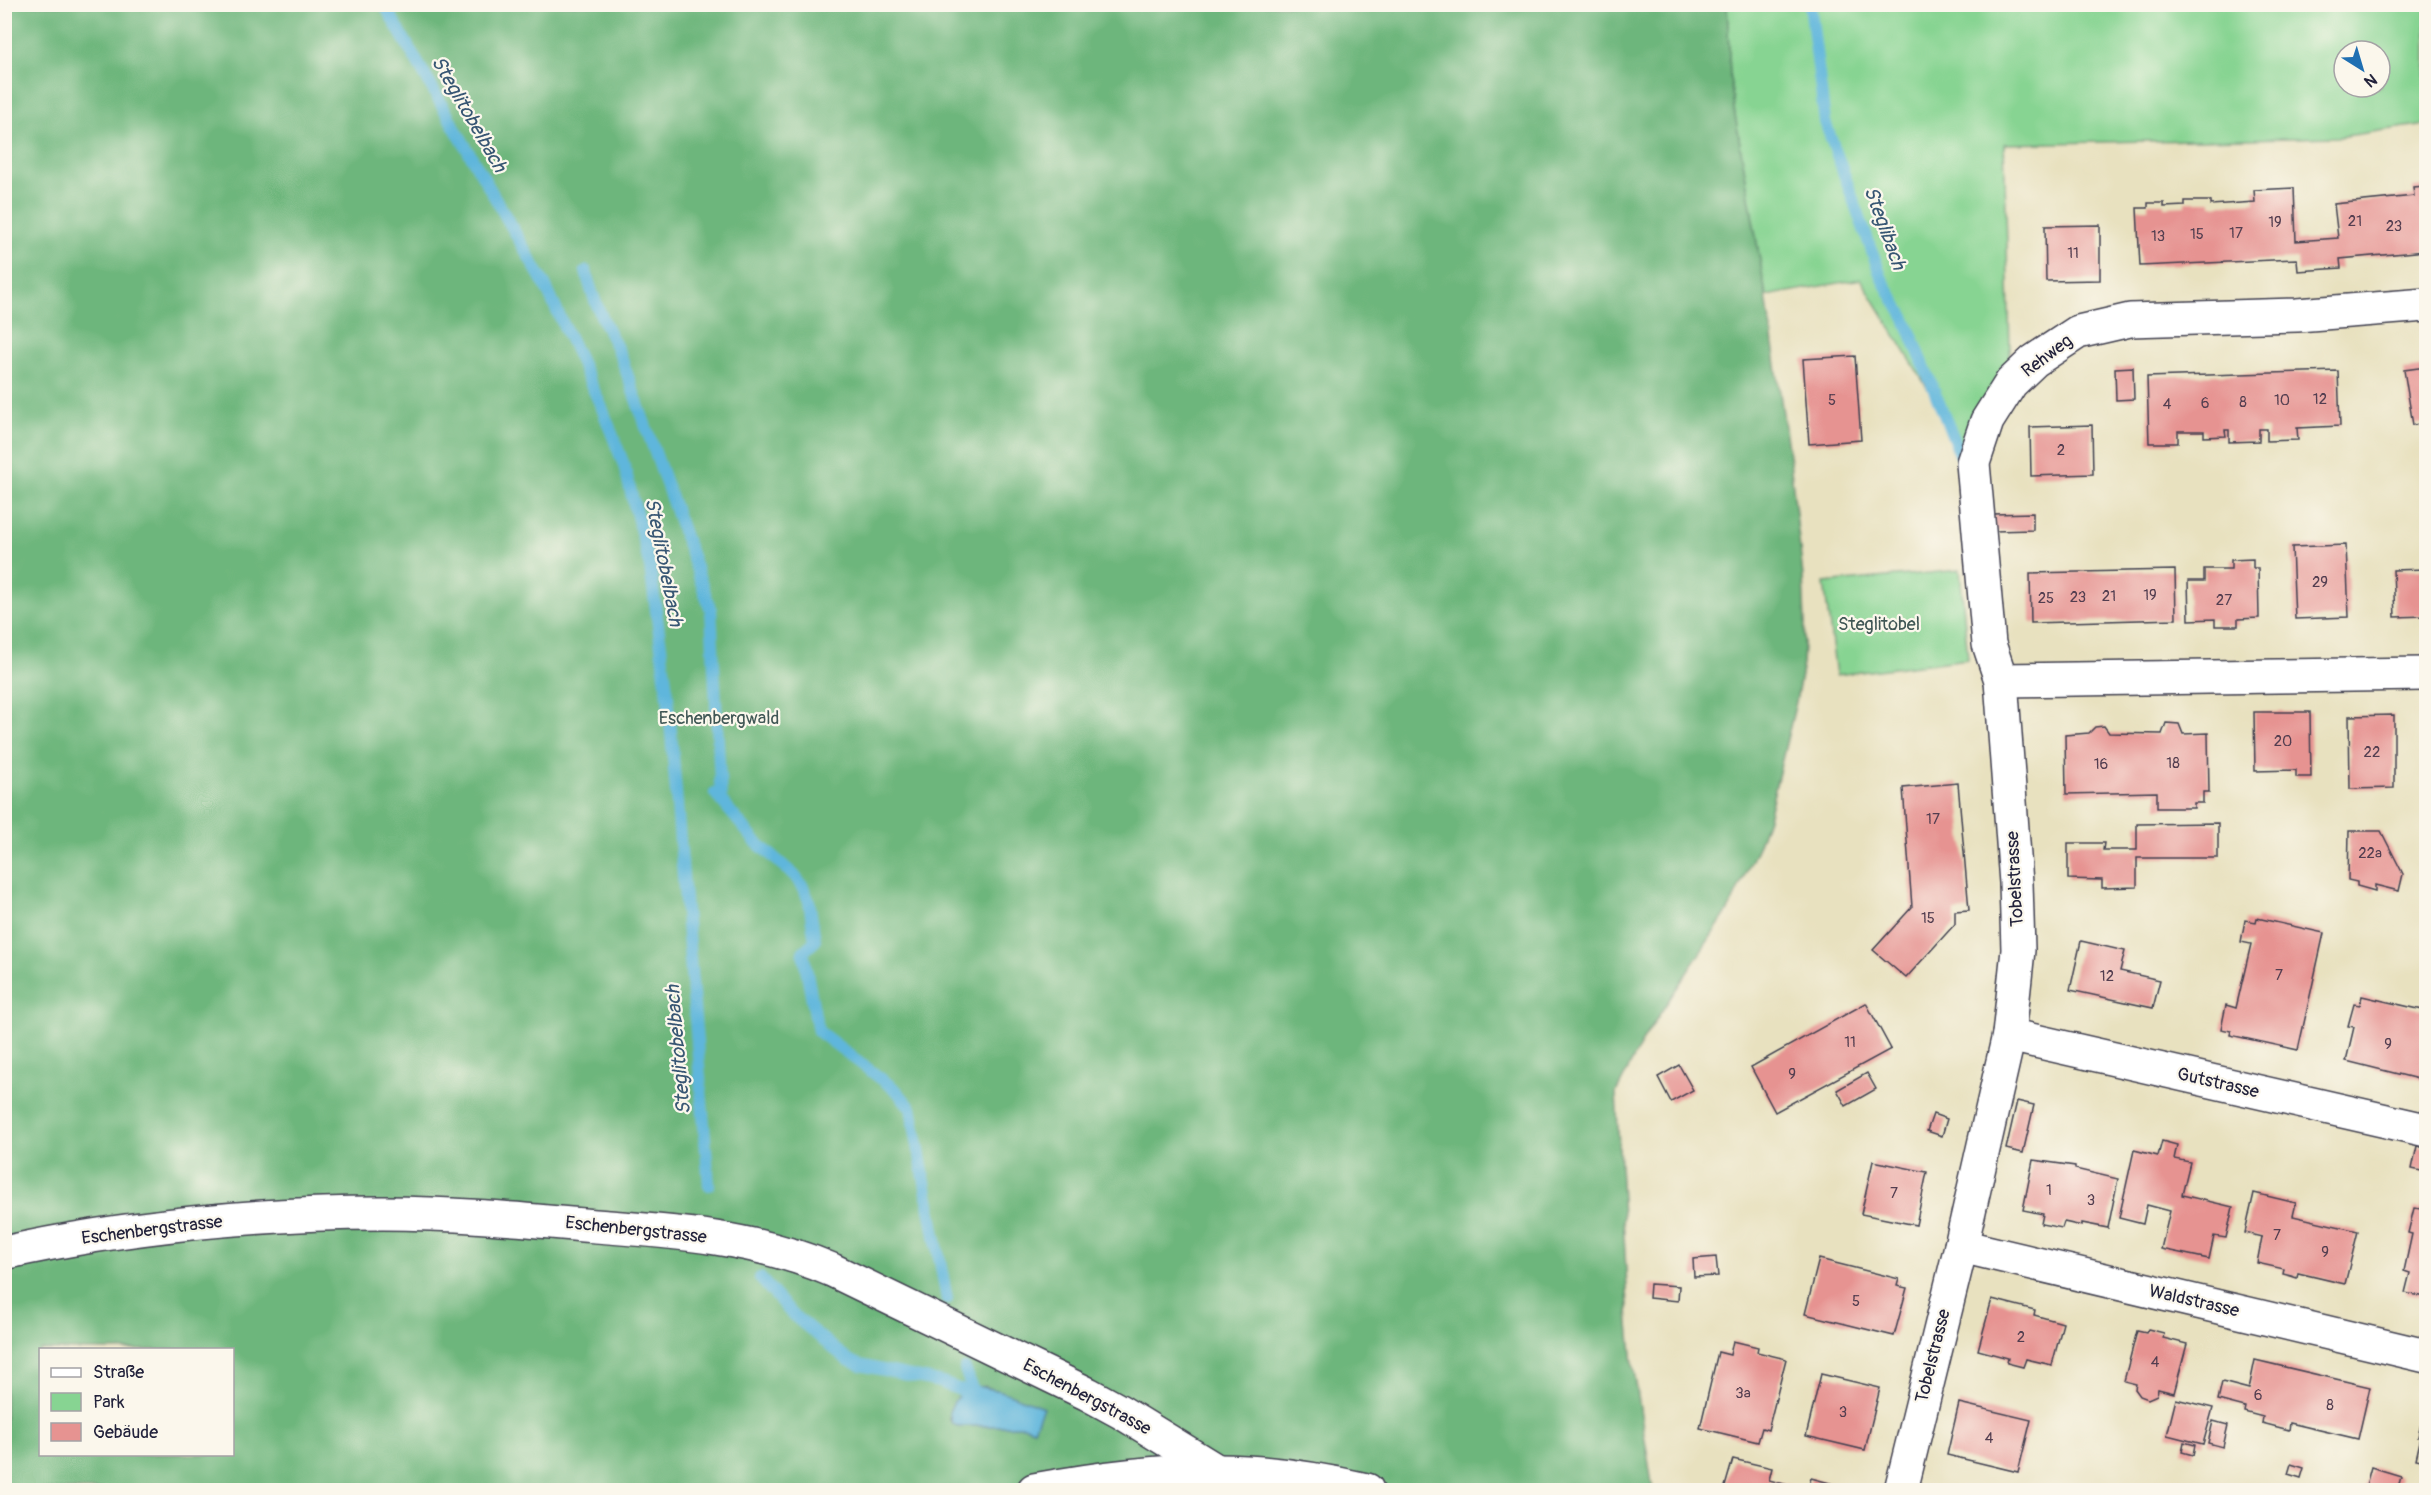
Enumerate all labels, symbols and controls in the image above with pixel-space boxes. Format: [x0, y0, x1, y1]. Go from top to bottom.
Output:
north arrow [2332, 39, 2392, 99]
water label: Steglitobelbach [426, 52, 513, 178]
text: N [2360, 69, 2381, 92]
water label: Steglibach [1858, 183, 1912, 274]
house number: 21 [2348, 212, 2362, 231]
house number: 19 [2268, 213, 2282, 232]
house number: 23 [2386, 217, 2402, 236]
house number: 17 [2229, 224, 2243, 243]
house number: 15 [2190, 225, 2204, 244]
house number: 13 [2151, 227, 2165, 246]
house number: 11 [2067, 244, 2079, 263]
street label: Rehweg [2017, 329, 2077, 383]
house number: 12 [2313, 390, 2327, 409]
house number: 5 [1828, 391, 1836, 410]
house number: 10 [2274, 391, 2290, 410]
house number: 8 [2239, 393, 2247, 412]
house number: 6 [2201, 394, 2209, 413]
house number: 4 [2163, 395, 2172, 414]
house number: 2 [2057, 441, 2065, 460]
water label: Steglitobelbach [639, 496, 689, 630]
house number: 29 [2312, 573, 2328, 592]
house number: 19 [2143, 586, 2157, 605]
house number: 21 [2102, 587, 2116, 606]
house number: 23 [2070, 588, 2086, 607]
house number: 25 [2038, 589, 2054, 608]
house number: 27 [2216, 591, 2232, 610]
park label: Steglitobel [1838, 613, 1920, 636]
park label: Eschenbergwald [659, 707, 779, 730]
house number: 20 [2274, 732, 2292, 751]
house number: 22 [2364, 743, 2380, 762]
house number: 18 [2166, 754, 2180, 773]
house number: 16 [2094, 755, 2108, 774]
house number: 17 [1926, 810, 1940, 829]
street label: Tobelstrasse [2001, 830, 2029, 927]
house number: 22a [2358, 844, 2382, 863]
house number: 15 [1921, 909, 1935, 928]
house number: 7 [2275, 966, 2283, 985]
house number: 12 [2100, 967, 2114, 986]
water label: Steglitobelbach [660, 983, 696, 1116]
house number: 11 [1844, 1033, 1856, 1052]
house number: 9 [2384, 1035, 2392, 1054]
street label: Gutstrasse [2175, 1062, 2261, 1104]
house number: 9 [1788, 1065, 1796, 1084]
house number: 1 [2046, 1181, 2052, 1200]
house number: 7 [1890, 1184, 1898, 1203]
house number: 3 [2087, 1191, 2095, 1210]
street label: Eschenbergstrasse [80, 1210, 224, 1250]
street label: Eschenbergstrasse [564, 1211, 708, 1249]
house number: 7 [2273, 1226, 2281, 1245]
house number: 9 [2321, 1243, 2329, 1262]
street label: Waldstrasse [2147, 1279, 2241, 1323]
house number: 5 [1852, 1292, 1860, 1311]
street label: Tobelstrasse [1910, 1307, 1956, 1405]
house number: 2 [2017, 1328, 2025, 1347]
legend [39, 1348, 234, 1456]
house number: 4 [2151, 1353, 2160, 1372]
street label: Eschenbergstrasse [1019, 1354, 1155, 1441]
text: Straße [93, 1361, 144, 1384]
house number: 3a [1735, 1384, 1751, 1403]
house number: 6 [2254, 1386, 2262, 1405]
text: Park [93, 1391, 125, 1414]
house number: 8 [2326, 1396, 2334, 1415]
house number: 3 [1839, 1403, 1847, 1422]
text: Gebäude [93, 1421, 158, 1444]
house number: 4 [1985, 1429, 1994, 1448]

